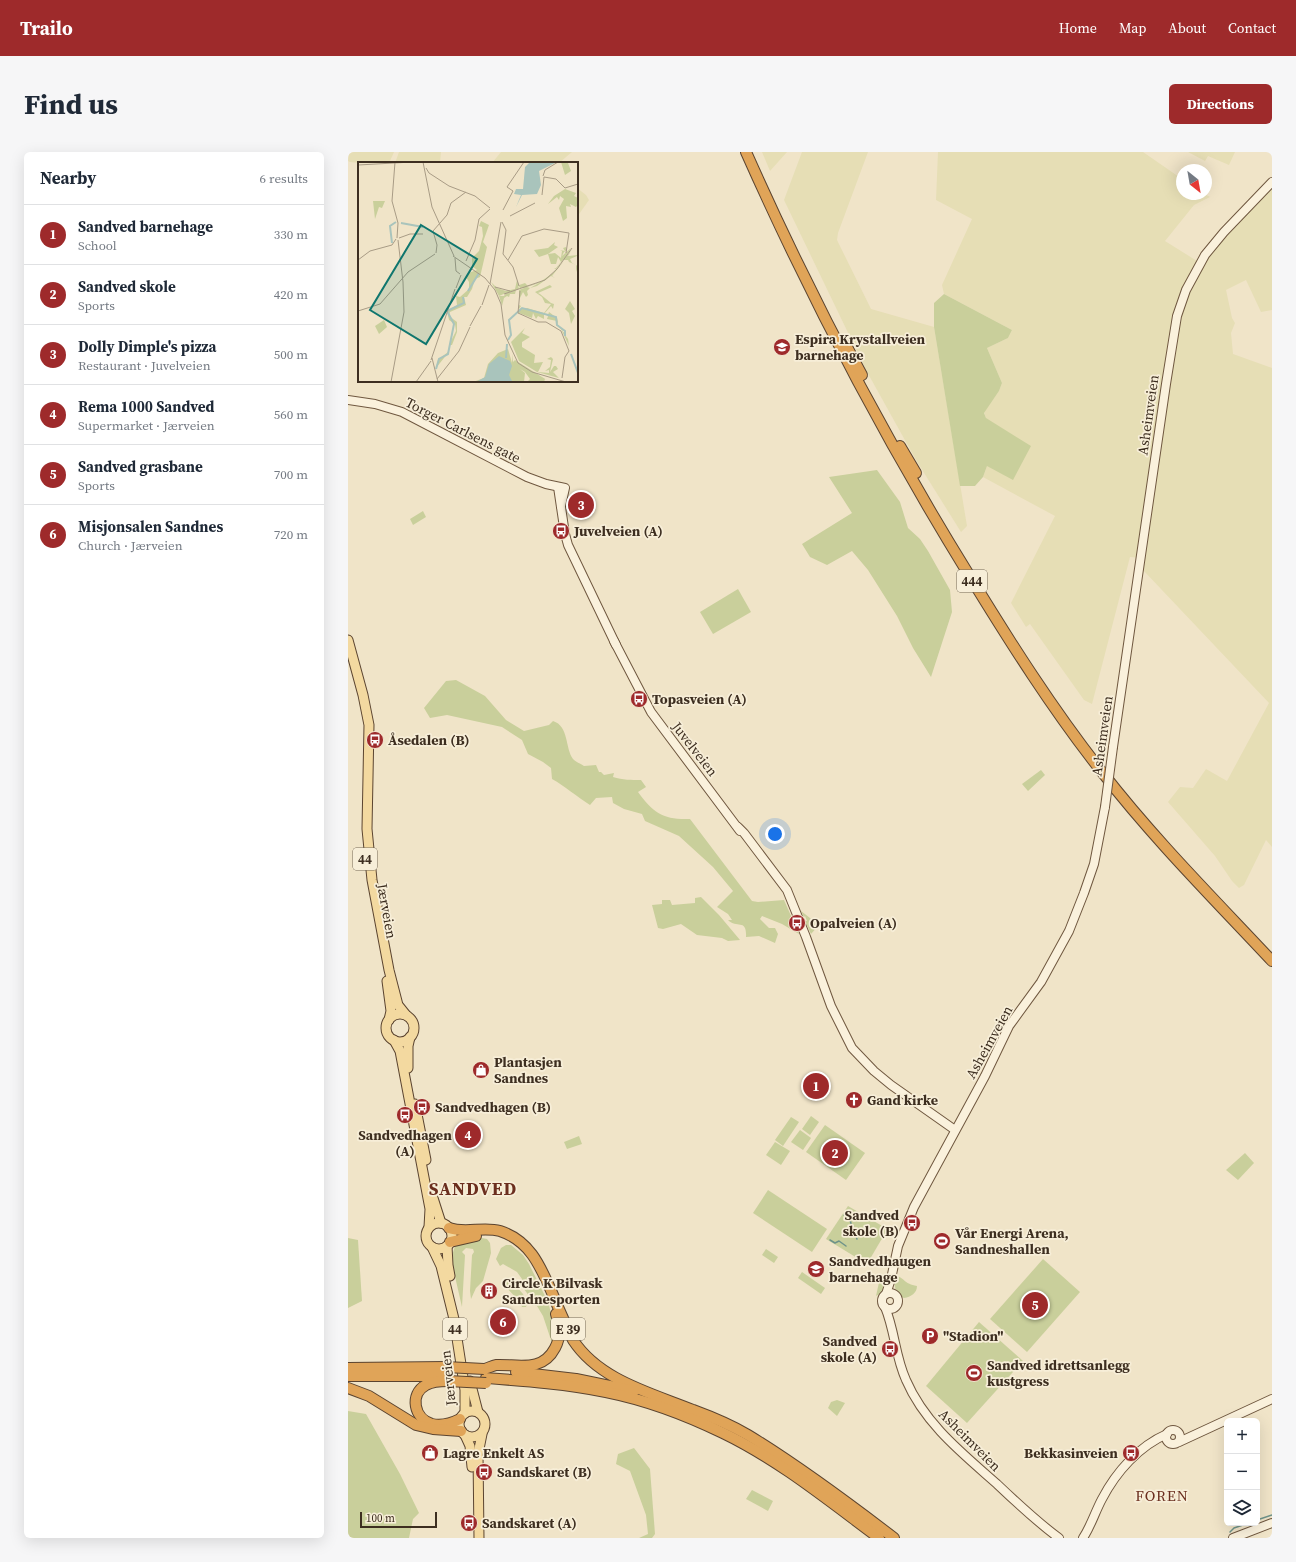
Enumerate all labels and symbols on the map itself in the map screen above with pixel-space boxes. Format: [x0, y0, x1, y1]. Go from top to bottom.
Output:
inset map [358, 162, 578, 382]
north arrow [1176, 164, 1212, 200]
place label: Espira Krystallveien barnehage [795, 329, 926, 365]
school or university icon: Espira Krystallveien barnehage [772, 337, 792, 357]
street label: Asheimveien [1132, 373, 1164, 456]
street label: Torger Carlsens gate [402, 392, 524, 468]
pin: 3 [568, 490, 594, 520]
bus stop icon: Juvelveien (A) [551, 521, 571, 541]
place label: Juvelveien (A) [573, 521, 663, 541]
road number: 444 [957, 570, 987, 592]
bus stop icon: Topasveien (A) [629, 689, 649, 709]
place label: Topasveien (A) [652, 689, 747, 709]
street label: Asheimveien [1086, 694, 1118, 777]
street label: Juvelveien [667, 717, 723, 781]
bus stop icon: Åsedalen (B) [365, 730, 385, 750]
place label: Åsedalen (B) [388, 730, 470, 750]
your location [765, 824, 785, 844]
road number: 44 [353, 848, 377, 870]
street label: Jærveien [372, 881, 402, 941]
bus stop icon: Opalveien (A) [787, 913, 807, 933]
place label: Opalveien (A) [810, 913, 897, 933]
street label: Asheimveien [961, 1001, 1018, 1082]
place label: Plantasjen Sandnes [494, 1052, 562, 1088]
shop icon: Plantasjen Sandnes [471, 1060, 491, 1080]
pin: 1 [803, 1071, 829, 1101]
church icon: Gand kirke [844, 1090, 864, 1110]
place label: Gand kirke [867, 1090, 938, 1110]
bus stop icon: Sandvedhagen (B) [412, 1097, 432, 1117]
place label: Sandvedhagen (B) [435, 1097, 551, 1117]
bus stop icon: Sandvedhagen (A) [395, 1105, 415, 1125]
pin: 4 [455, 1120, 481, 1150]
place label: Sandvedhagen (A) [358, 1125, 452, 1161]
pin: 2 [822, 1138, 848, 1168]
district label: SANDVED [429, 1176, 517, 1201]
place label: Sandved skole (B) [843, 1205, 900, 1241]
bus stop icon: Sandved skole (B) [902, 1213, 922, 1233]
place label: Vår Energi Arena, Sandneshallen [955, 1223, 1069, 1259]
sports icon: Vår Energi Arena, Sandneshallen [932, 1231, 952, 1251]
place label: Sandvedhaugen barnehage [829, 1251, 931, 1287]
school or university icon: Sandvedhaugen barnehage [806, 1259, 826, 1279]
place label: Circle K Bilvask Sandnesporten [502, 1273, 603, 1309]
building icon: Circle K Bilvask Sandnesporten [479, 1281, 499, 1301]
pin: 5 [1022, 1290, 1048, 1320]
pin: 6 [490, 1307, 516, 1337]
road number: 44 [443, 1318, 467, 1340]
road number: E 39 [551, 1318, 585, 1340]
parking icon: "Stadion" [920, 1326, 940, 1346]
place label: "Stadion" [943, 1326, 1004, 1346]
place label: Sandved skole (A) [821, 1331, 878, 1367]
bus stop icon: Sandved skole (A) [880, 1339, 900, 1359]
street label: Jærveien [435, 1349, 461, 1408]
place label: Sandved idrettsanlegg kustgress [987, 1355, 1130, 1391]
sports icon: Sandved idrettsanlegg kustgress [964, 1363, 984, 1383]
street label: Asheimveien [934, 1404, 1006, 1476]
shop icon: Lagre Enkelt AS [420, 1443, 440, 1463]
place label: Lagre Enkelt AS [443, 1443, 545, 1463]
place label: Bekkasinveien [1024, 1443, 1118, 1463]
bus stop icon: Bekkasinveien [1121, 1443, 1141, 1463]
bus stop icon: Sandskaret (B) [474, 1462, 494, 1482]
place label: Sandskaret (B) [497, 1462, 592, 1482]
district label: FOREN [1135, 1485, 1189, 1506]
scale bar [360, 1510, 437, 1529]
bus stop icon: Sandskaret (A) [459, 1513, 479, 1533]
place label: Sandskaret (A) [482, 1513, 577, 1533]

